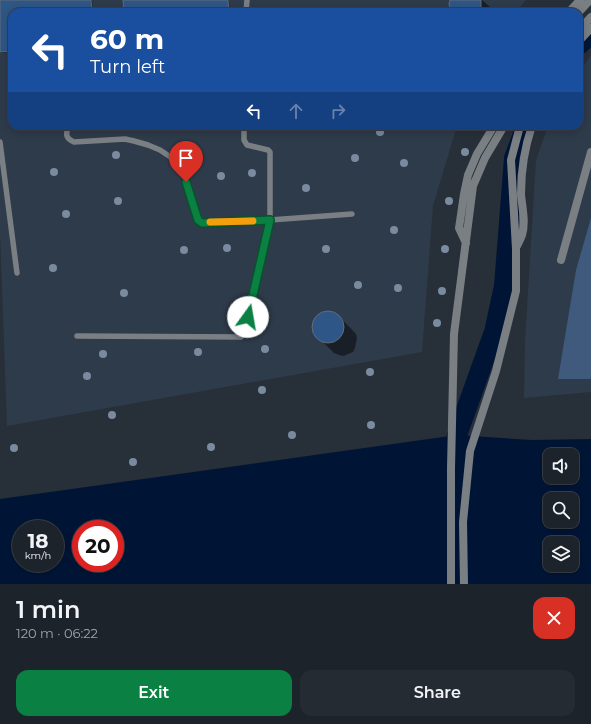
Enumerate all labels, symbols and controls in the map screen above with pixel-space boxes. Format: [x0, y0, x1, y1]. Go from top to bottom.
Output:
text: 60 m [90, 22, 164, 56]
icon: left [24, 24, 76, 76]
text: Turn left [90, 56, 165, 78]
icon: left [243, 100, 265, 122]
icon: ahead [285, 100, 307, 122]
icon: right [327, 100, 349, 122]
pin [169, 141, 203, 182]
icon: arrive [175, 147, 197, 169]
position arrow [227, 296, 269, 338]
map controls [543, 448, 579, 572]
button: sound [543, 448, 579, 484]
button: search [543, 492, 579, 528]
speed limit sign: 20 [72, 520, 124, 572]
text: 18 [27, 529, 49, 553]
button: layers [543, 536, 579, 572]
text: km/h [25, 549, 51, 562]
text: 1 min [16, 595, 80, 624]
button: close [533, 597, 575, 639]
text: 120 m · 06:22 [16, 625, 98, 641]
button: Exit [16, 670, 292, 716]
button: Share [300, 670, 575, 716]

